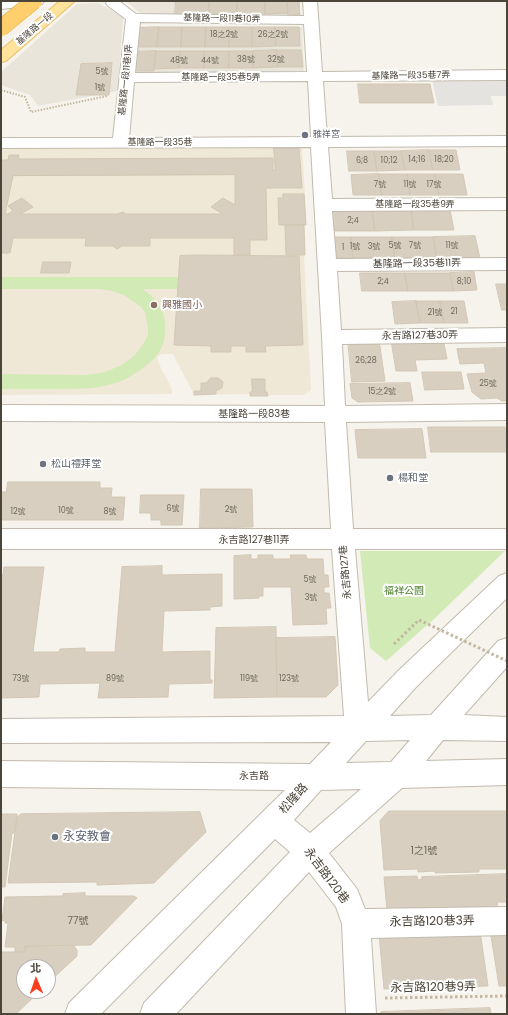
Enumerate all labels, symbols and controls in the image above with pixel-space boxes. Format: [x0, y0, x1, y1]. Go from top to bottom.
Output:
street label: 基隆路一段 [14, 10, 56, 48]
street label: 基隆路一段11巷10弄 [183, 13, 261, 25]
house number: 18之2號 [210, 30, 238, 40]
house number: 26之2號 [258, 30, 288, 40]
street label: 基隆路一段11巷1弄 [117, 44, 135, 116]
house number: 38號 [237, 55, 255, 65]
house number: 32號 [267, 55, 285, 65]
house number: 48號 [170, 56, 188, 66]
house number: 44號 [201, 56, 219, 66]
house number: 5號 [95, 67, 109, 77]
street label: 基隆路一段35巷7弄 [371, 70, 451, 82]
street label: 基隆路一段35巷5弄 [181, 73, 261, 83]
house number: 1號 [95, 83, 105, 93]
marker: 雅祥宮 [300, 130, 310, 140]
place label: 雅祥宮 [313, 130, 340, 140]
street label: 基隆路一段35巷 [128, 138, 192, 148]
house number: 14;16 [408, 155, 426, 165]
house number: 18;20 [434, 155, 454, 165]
house number: 6;8 [356, 156, 368, 166]
house number: 10;12 [381, 156, 397, 166]
house number: 7號 [374, 180, 386, 190]
house number: 11號 [403, 180, 417, 190]
house number: 17號 [427, 180, 441, 190]
street label: 基隆路一段35巷9弄 [375, 200, 455, 210]
house number: 2;4 [347, 216, 359, 226]
house number: 5號 [388, 241, 402, 251]
house number: 7號 [409, 241, 421, 251]
house number: 11號 [445, 241, 459, 251]
house number: 1號 [350, 242, 360, 252]
house number: 3號 [368, 242, 380, 252]
house number: 1 [342, 243, 344, 253]
street label: 基隆路一段35巷11弄 [373, 257, 461, 271]
house number: 2;4 [377, 277, 389, 287]
house number: 8;10 [457, 277, 471, 287]
place label: 興雅國小 [162, 299, 202, 311]
marker: 興雅國小 [149, 300, 159, 310]
house number: 21 [450, 307, 458, 317]
house number: 21號 [427, 308, 443, 318]
street label: 永吉路127巷30弄 [382, 329, 458, 343]
house number: 26;28 [355, 356, 377, 366]
house number: 25號 [479, 379, 497, 389]
house number: 15之2號 [368, 387, 396, 397]
street label: 基隆路一段83巷 [218, 408, 290, 420]
place label: 松山禮拜堂 [51, 458, 101, 470]
marker: 松山禮拜堂 [38, 459, 48, 469]
place label: 楊和堂 [398, 472, 428, 484]
marker: 楊和堂 [385, 473, 395, 483]
house number: 6號 [166, 504, 180, 514]
house number: 2號 [225, 505, 237, 515]
house number: 10號 [58, 506, 74, 516]
house number: 12號 [10, 507, 26, 517]
house number: 8號 [103, 507, 117, 517]
street label: 永吉路127巷11弄 [219, 534, 289, 546]
street label: 永吉路127巷 [338, 544, 354, 600]
house number: 5號 [303, 575, 317, 585]
park label: 福祥公園 [384, 585, 424, 597]
house number: 3號 [305, 593, 317, 603]
house number: 73號 [12, 674, 30, 684]
house number: 89號 [106, 674, 124, 684]
house number: 119號 [240, 674, 258, 684]
house number: 123號 [279, 674, 299, 684]
street label: 永吉路 [239, 770, 269, 782]
street label: 松隆路 [277, 781, 311, 817]
place label: 永安教會 [63, 830, 111, 844]
marker: 永安教會 [50, 832, 60, 842]
street label: 永吉路120巷 [300, 845, 352, 907]
house number: 1之1號 [411, 845, 437, 857]
street label: 永吉路120巷3弄 [389, 914, 475, 930]
house number: 77號 [68, 915, 88, 927]
north arrow [16, 959, 56, 999]
text: 北 [30, 960, 41, 976]
street label: 永吉路120巷9弄 [390, 980, 476, 996]

